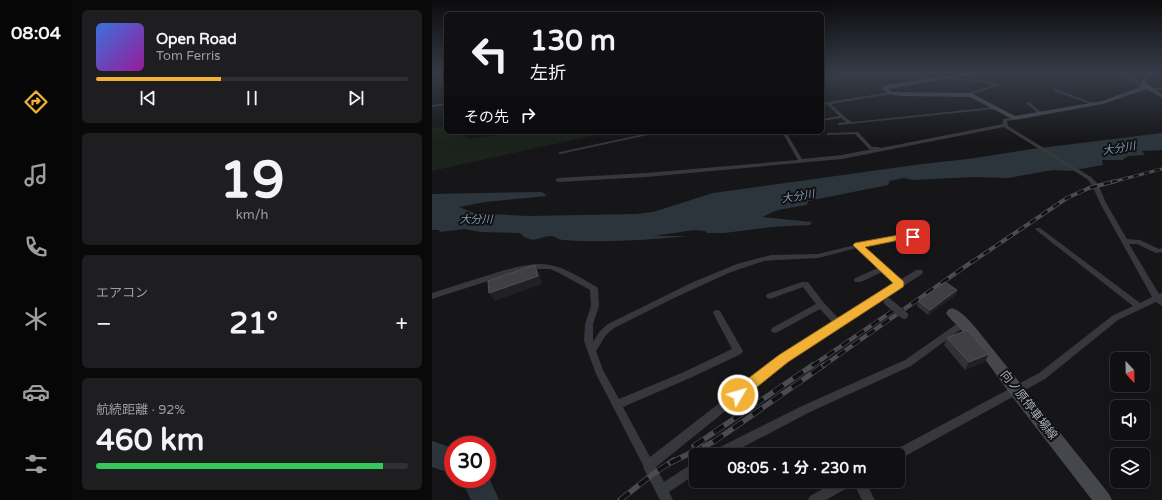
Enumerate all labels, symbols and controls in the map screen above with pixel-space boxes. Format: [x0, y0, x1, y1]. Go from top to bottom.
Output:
text: 08:04 [11, 22, 61, 44]
text: 130 m [530, 24, 616, 58]
icon: left [464, 28, 516, 80]
text: Open Road [156, 30, 237, 48]
text: Tom Ferris [156, 48, 220, 64]
text: 左折 [530, 62, 566, 84]
icon: previous [137, 87, 159, 109]
icon: pause [241, 87, 263, 109]
icon: next [345, 87, 367, 109]
icon: directions [22, 88, 50, 116]
icon: right [517, 104, 539, 126]
text: その先 [464, 108, 509, 126]
water label: 大分川 [1102, 139, 1137, 157]
text: 19 [219, 149, 285, 212]
icon: music [22, 161, 50, 189]
water label: 大分川 [781, 187, 816, 205]
text: km/h [236, 207, 268, 223]
water label: 大分川 [460, 213, 493, 226]
pin [896, 220, 930, 254]
icon: arrive [902, 226, 924, 248]
icon: phone [22, 233, 50, 261]
text: エアコン [96, 285, 148, 301]
icon: climate [22, 305, 50, 333]
text: 21° [229, 305, 278, 342]
text: − [96, 311, 112, 337]
text: + [396, 311, 408, 337]
north arrow [1110, 352, 1150, 392]
map controls [1110, 352, 1150, 488]
street label: 向ノ原停車場線 [998, 368, 1060, 442]
position arrow [717, 374, 759, 416]
icon: car [22, 378, 50, 406]
button: sound [1110, 400, 1150, 440]
text: 航続距離 · 92% [96, 402, 185, 418]
text: 460 km [96, 422, 204, 459]
speed limit sign: 30 [444, 436, 496, 488]
button: layers [1110, 448, 1150, 488]
icon: filters [22, 450, 50, 478]
text: 08:05 · 1 分 · 230 m [727, 459, 867, 477]

